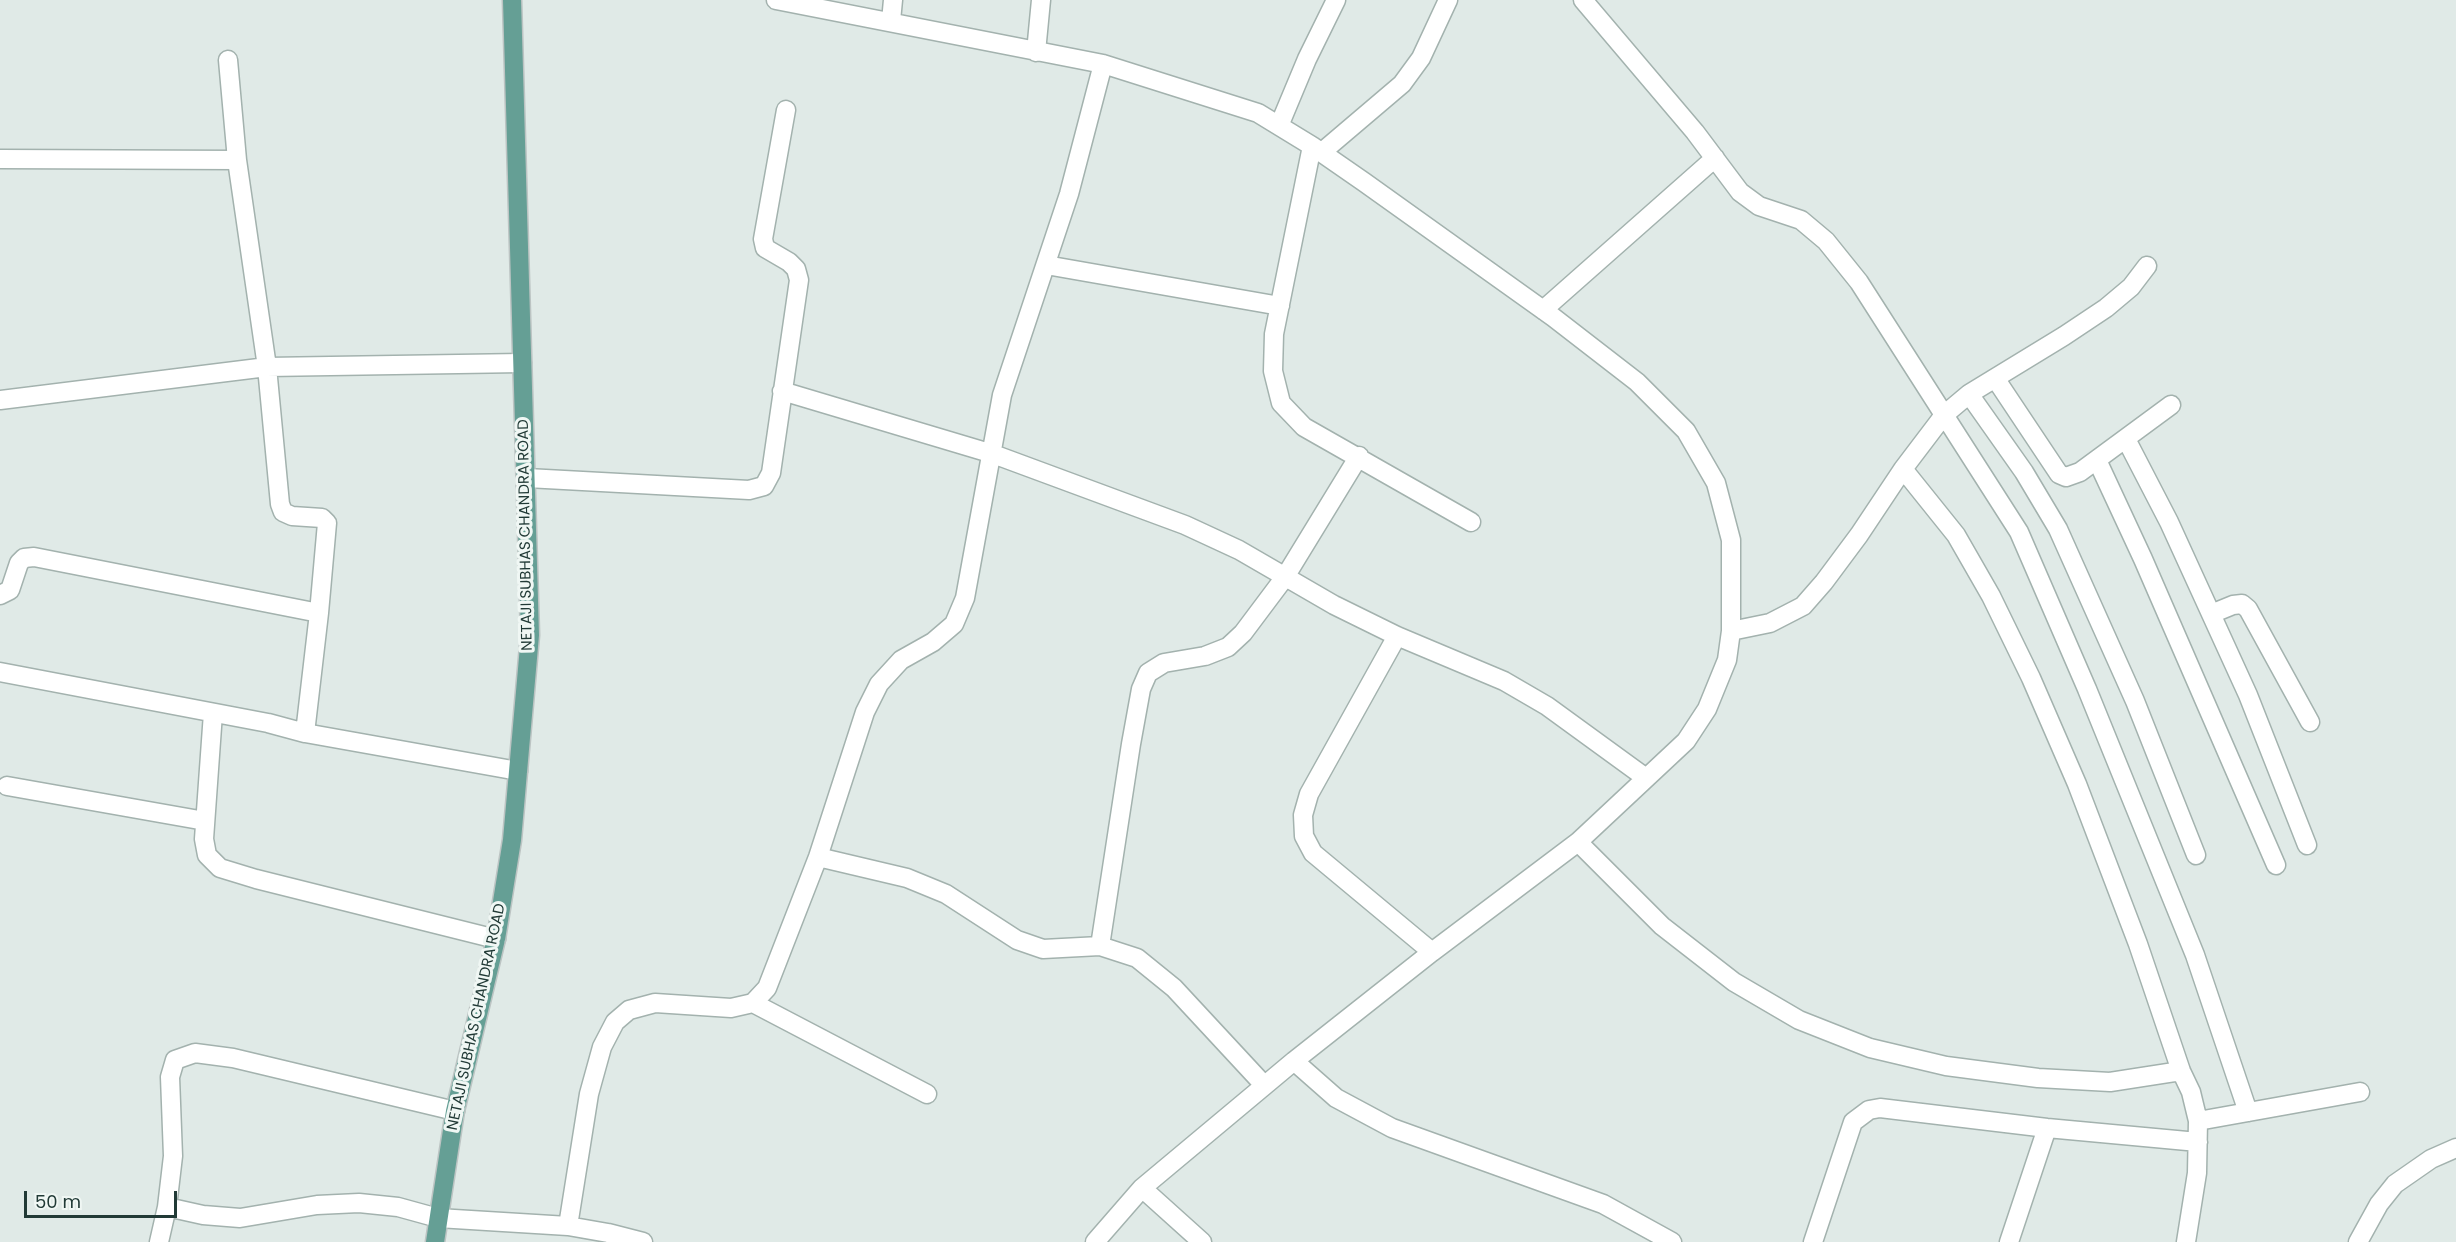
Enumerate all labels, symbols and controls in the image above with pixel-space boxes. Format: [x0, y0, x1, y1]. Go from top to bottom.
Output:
street label: NETAJI SUBHAS CHANDRA ROAD [515, 419, 537, 651]
street label: NETAJI SUBHAS CHANDRA ROAD [444, 902, 510, 1132]
scale bar [27, 1179, 180, 1217]
text: 50 m [35, 1189, 81, 1214]

